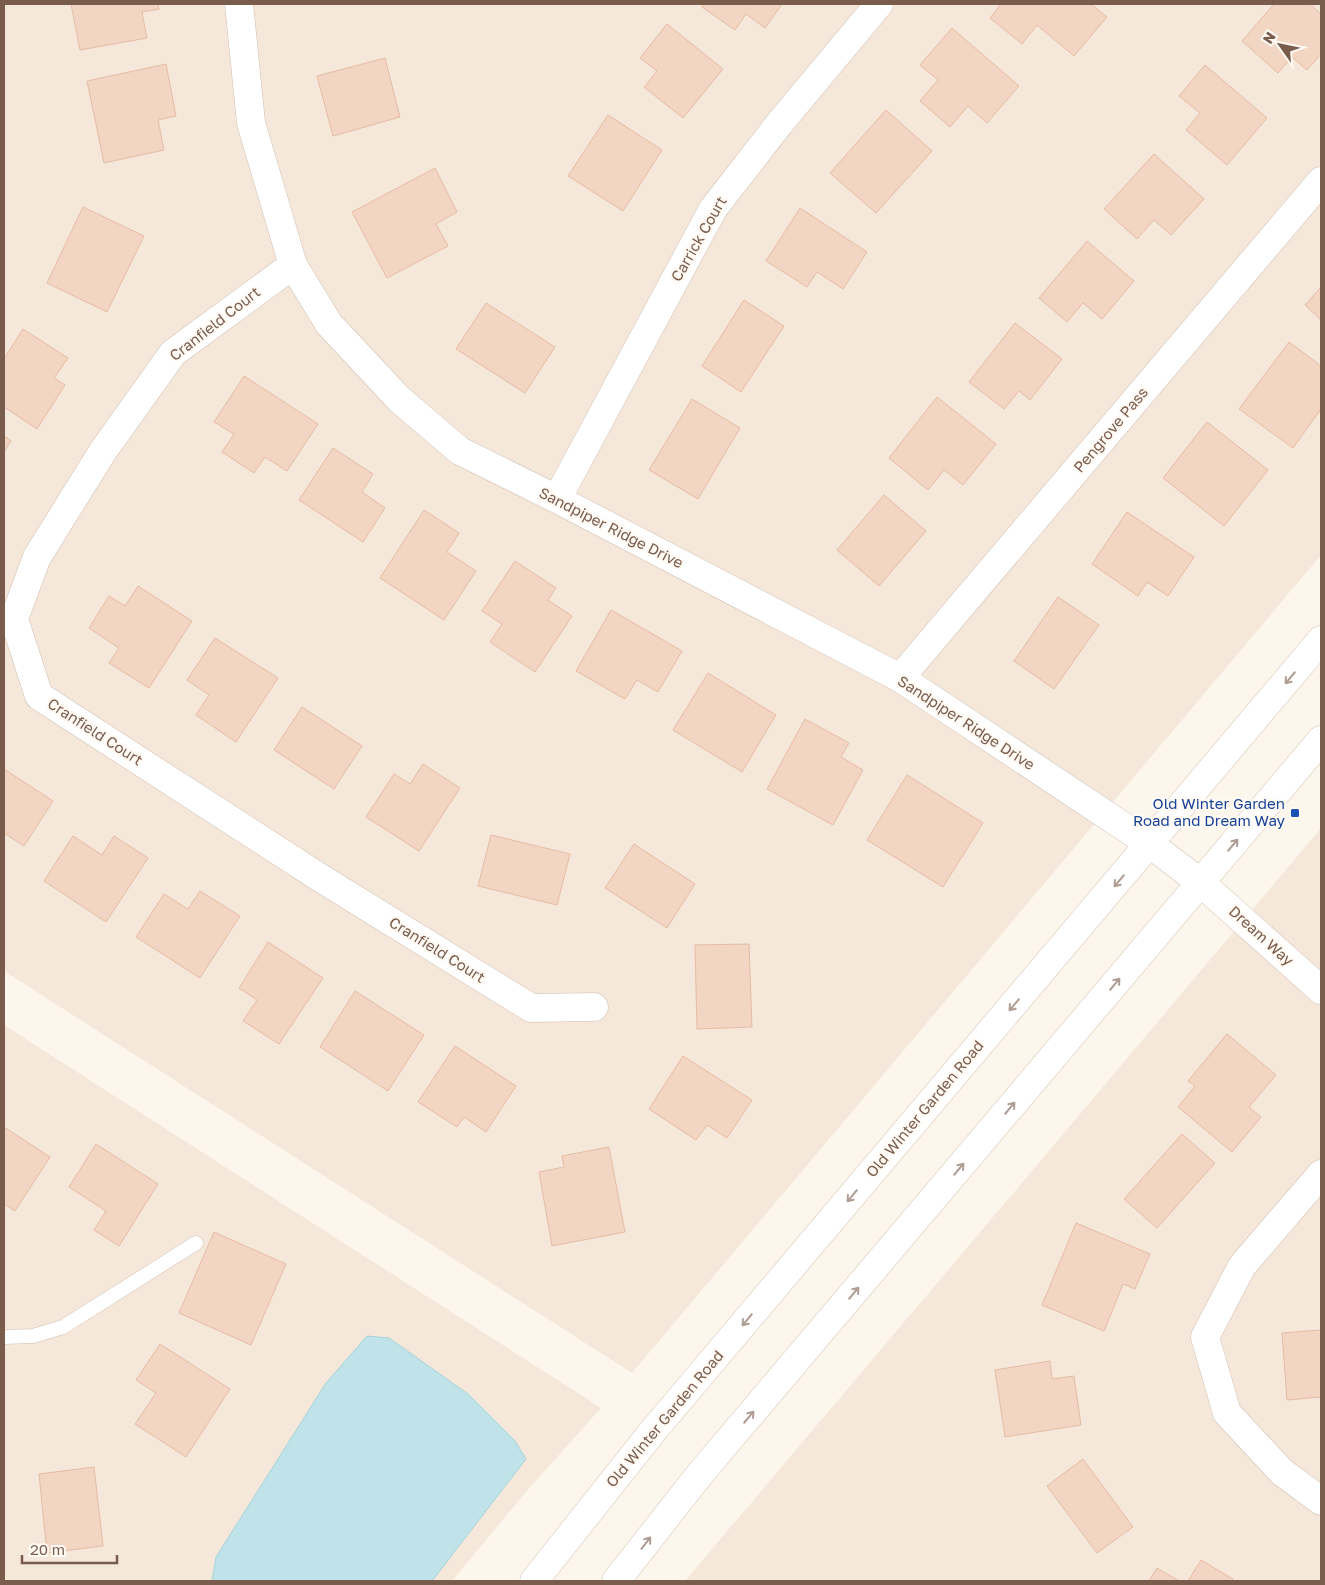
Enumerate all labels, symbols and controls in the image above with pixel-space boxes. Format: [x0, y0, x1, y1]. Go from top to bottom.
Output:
north arrow [1255, 20, 1305, 70]
text: N [1259, 29, 1279, 47]
street label: Carrick Court [667, 193, 730, 284]
street label: Cranfield Court [166, 282, 263, 364]
street label: Pengrove Pass [1069, 383, 1151, 476]
street label: Sandpiper Ridge Drive [536, 483, 687, 571]
street label: Sandpiper Ridge Drive [895, 671, 1039, 773]
one-way arrow [1284, 671, 1296, 684]
street label: Cranfield Court [45, 694, 147, 769]
place label: Old Winter Garden Road and Dream Way [1133, 794, 1286, 829]
marker: Old Winter Garden Road and Dream Way [1289, 807, 1301, 819]
one-way arrow [1227, 839, 1238, 852]
one-way arrow [1113, 874, 1124, 887]
street label: Dream Way [1226, 902, 1298, 969]
street label: Cranfield Court [386, 912, 489, 986]
one-way arrow [1110, 978, 1121, 991]
one-way arrow [1008, 998, 1019, 1011]
street label: Old Winter Garden Road [862, 1036, 987, 1180]
one-way arrow [1005, 1102, 1016, 1115]
one-way arrow [953, 1162, 964, 1175]
one-way arrow [846, 1189, 858, 1202]
one-way arrow [848, 1286, 859, 1299]
one-way arrow [741, 1313, 753, 1326]
street label: Old Winter Garden Road [602, 1346, 727, 1490]
one-way arrow [743, 1410, 754, 1423]
scale bar [22, 1532, 118, 1564]
one-way arrow [641, 1537, 652, 1550]
text: 20 m [30, 1540, 65, 1558]

